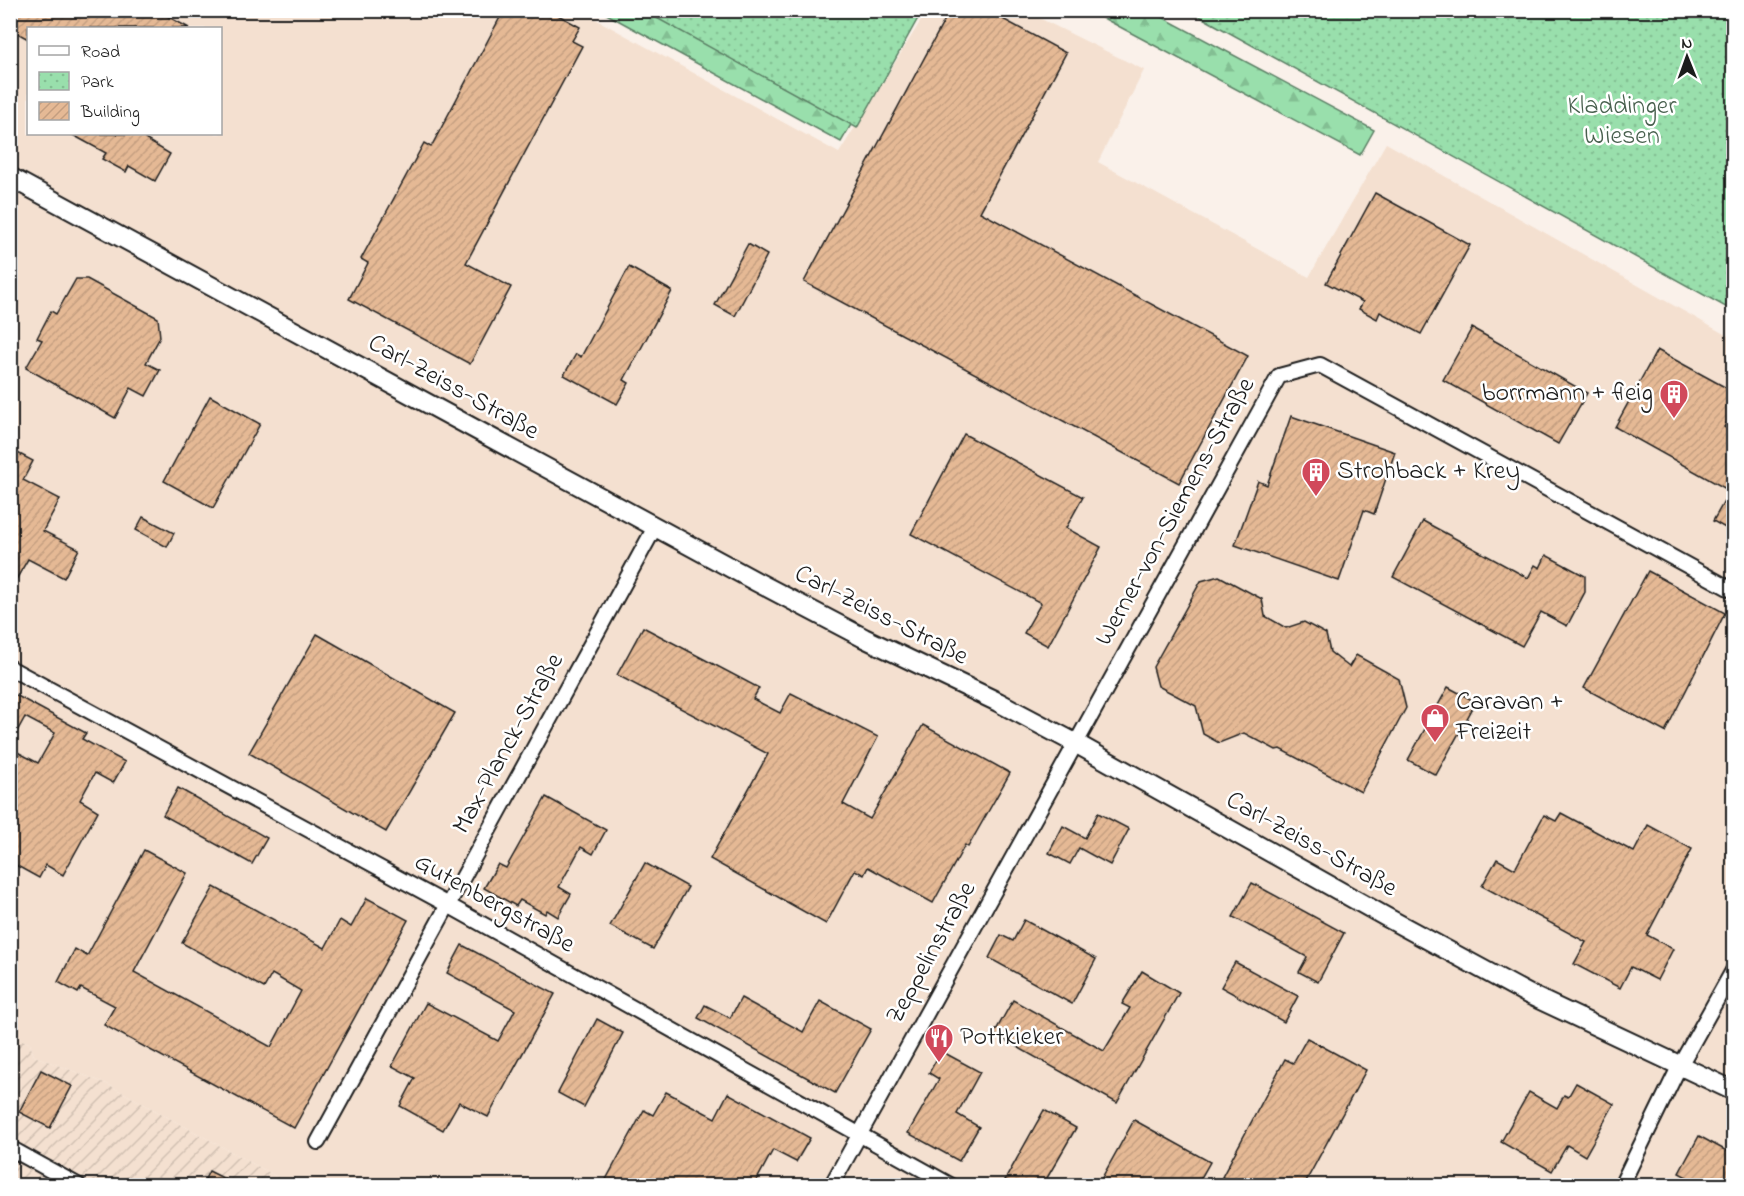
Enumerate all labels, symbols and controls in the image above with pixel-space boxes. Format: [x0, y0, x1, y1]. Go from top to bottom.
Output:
legend [27, 27, 222, 135]
north arrow [1657, 27, 1717, 87]
text: N [1681, 32, 1693, 56]
text: Road [81, 40, 120, 66]
text: Park [81, 70, 114, 96]
park label: Kladdinger Wiesen [1567, 88, 1678, 156]
text: Building [80, 100, 140, 127]
street label: Carl-Zeiss-Straße [360, 325, 546, 451]
street label: Werner-von-Siemens-Straße [1086, 371, 1266, 653]
place label: borrmann + fleig [1482, 375, 1653, 413]
building icon: borrmann + fleig [1658, 378, 1690, 420]
place label: Strohback + Krey [1337, 453, 1520, 491]
building icon: Strohback + Krey [1300, 456, 1332, 498]
street label: Carl-Zeiss-Straße [787, 556, 975, 676]
street label: Max-Planck-Straße [444, 646, 575, 841]
place label: Caravan + Freizeit [1455, 684, 1564, 752]
shop icon: Caravan + Freizeit [1419, 702, 1451, 744]
street label: Carl-Zeiss-Straße [1218, 782, 1404, 908]
street label: Gutenbergstraße [407, 844, 582, 964]
street label: Zeppelinstraße [877, 875, 987, 1031]
place label: Pottkieker [960, 1019, 1064, 1057]
restaurant icon: Pottkieker [923, 1022, 955, 1064]

